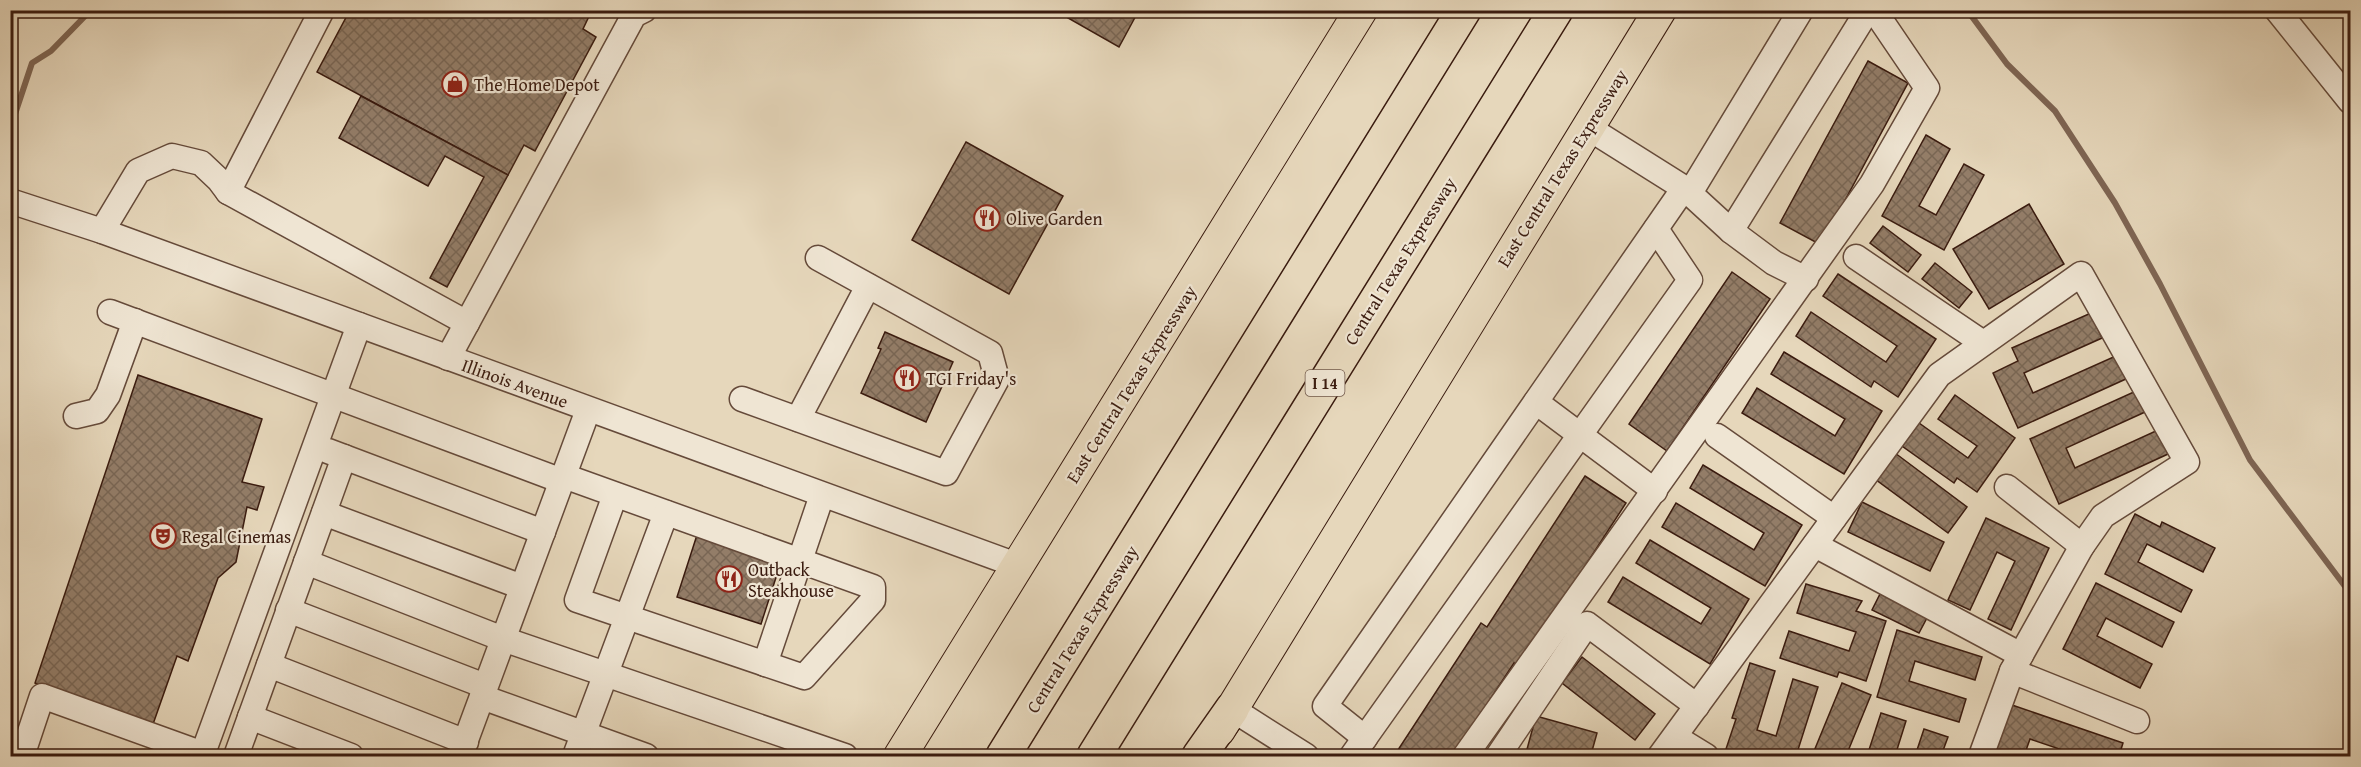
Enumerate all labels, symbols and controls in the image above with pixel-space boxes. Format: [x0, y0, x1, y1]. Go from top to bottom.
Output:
street label: East Central Texas Expressway [1490, 64, 1634, 272]
shop icon: The Home Depot [440, 69, 470, 99]
place label: The Home Depot [474, 71, 600, 98]
street label: Central Texas Expressway [1337, 172, 1463, 350]
restaurant icon: Olive Garden [972, 203, 1002, 233]
place label: Olive Garden [1006, 205, 1103, 232]
street label: East Central Texas Expressway [1059, 280, 1203, 488]
street label: Illinois Avenue [458, 351, 572, 415]
restaurant icon: TGI Friday's [892, 363, 922, 393]
place label: TGI Friday's [926, 365, 1016, 392]
road number: I 14 [1306, 370, 1344, 396]
theatre icon: Regal Cinemas [148, 521, 178, 551]
place label: Regal Cinemas [182, 523, 291, 550]
street label: Central Texas Expressway [1019, 540, 1145, 718]
place label: Outback Steakhouse [748, 556, 834, 604]
restaurant icon: Outback Steakhouse [714, 564, 744, 594]

